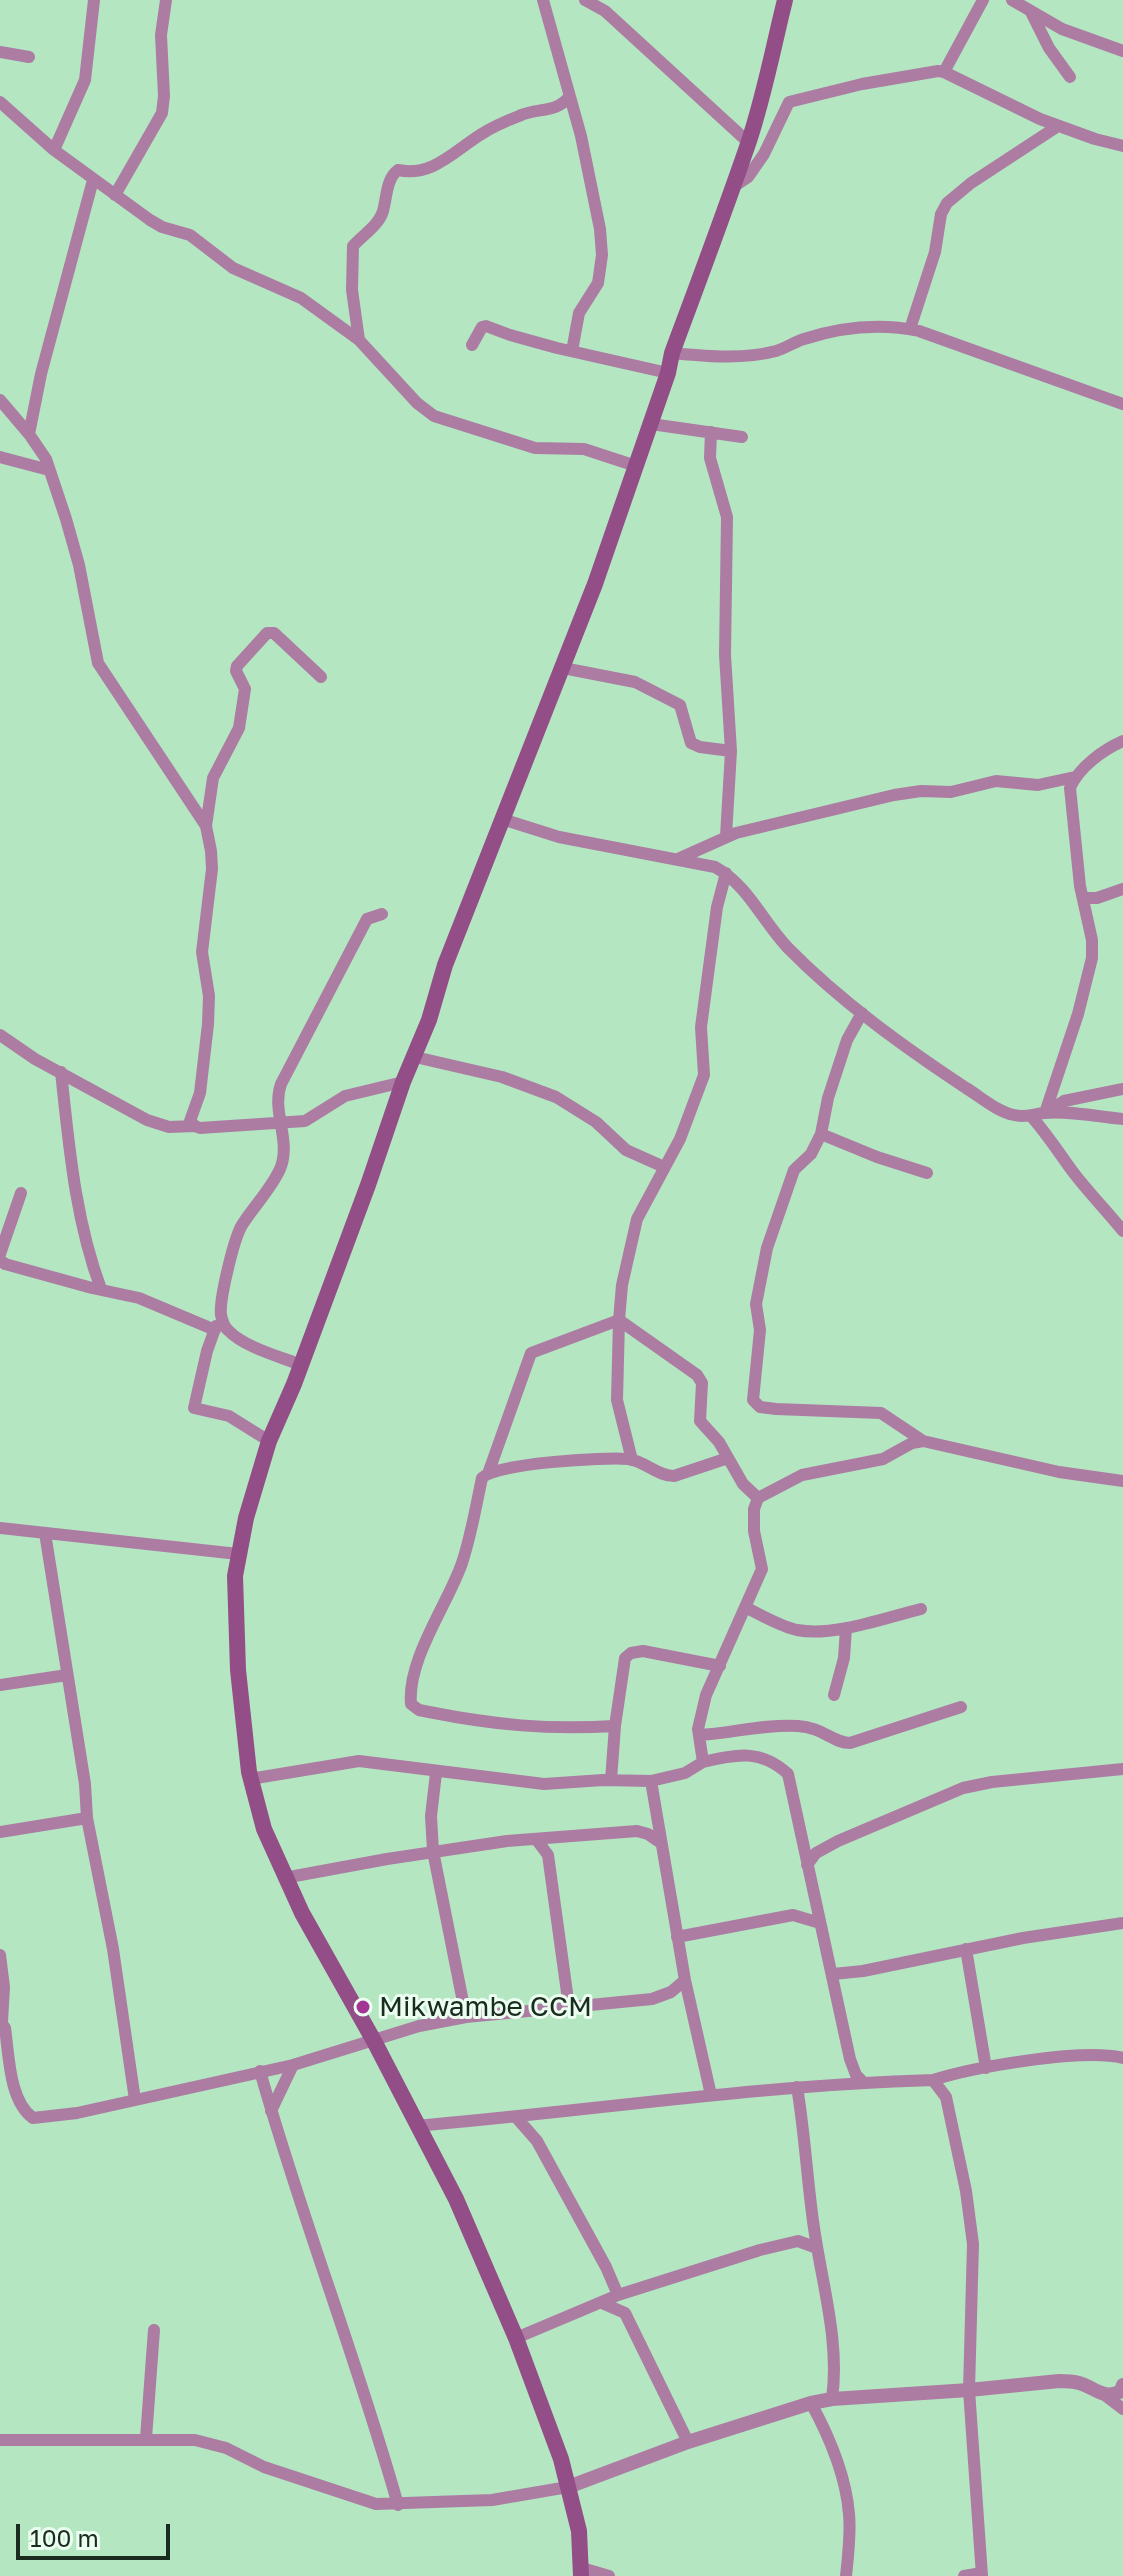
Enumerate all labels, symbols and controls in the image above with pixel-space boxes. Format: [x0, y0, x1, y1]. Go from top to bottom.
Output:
place label: Mikwambe CCM [379, 1990, 592, 2024]
marker: Mikwambe CCM [354, 1998, 372, 2016]
scale bar [20, 2508, 174, 2558]
text: 100 m [30, 2523, 99, 2552]

